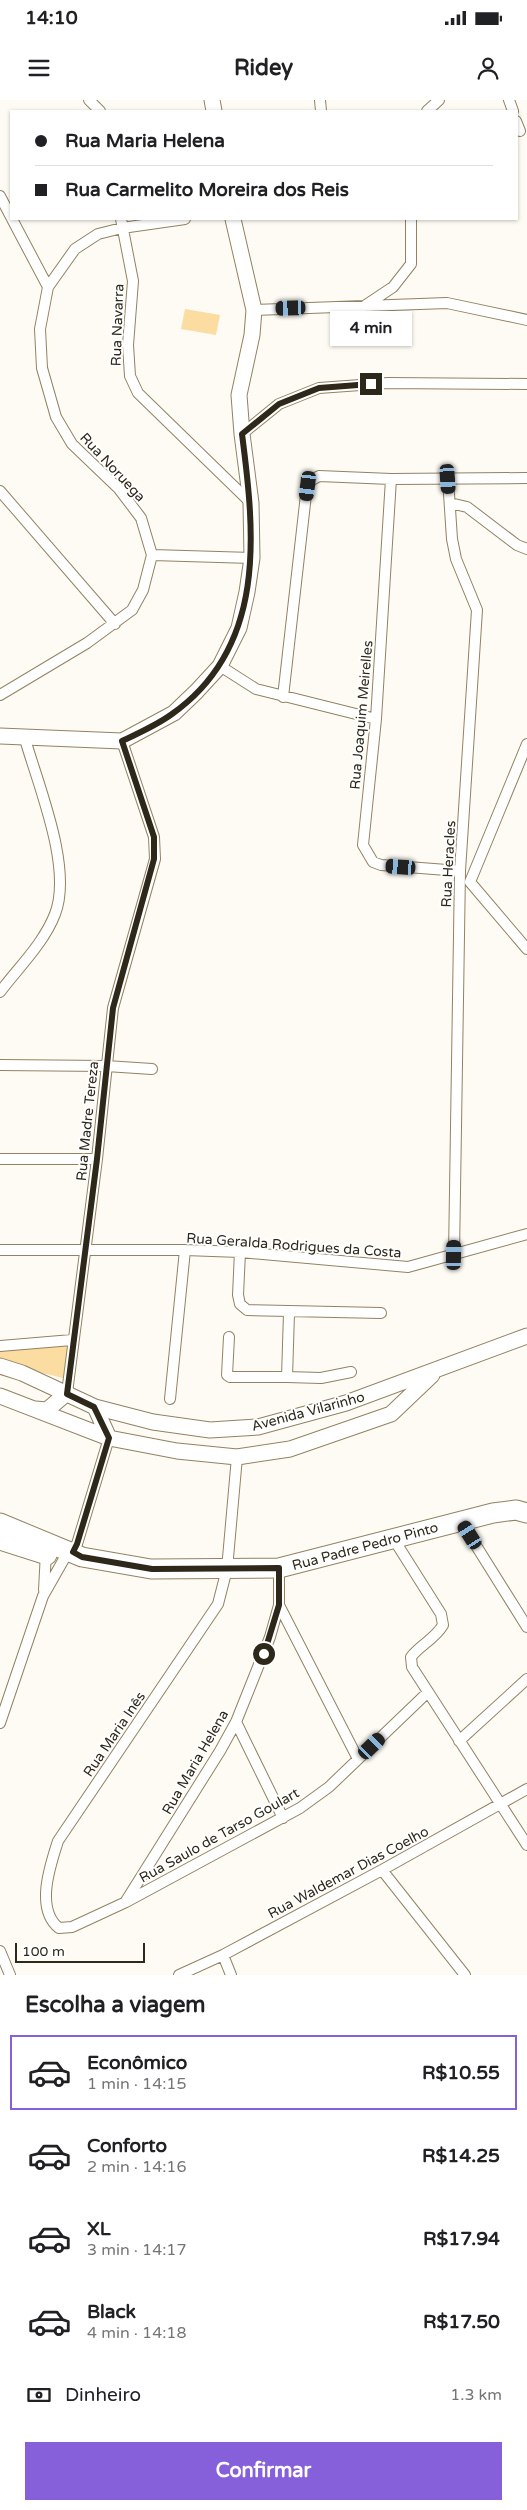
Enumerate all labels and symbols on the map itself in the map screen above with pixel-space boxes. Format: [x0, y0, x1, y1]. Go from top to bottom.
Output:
street label: Rua Navarra [108, 283, 127, 367]
car [275, 300, 306, 316]
callout: 4 min [330, 312, 412, 346]
route end [360, 373, 382, 395]
street label: Rua Noruega [76, 429, 149, 505]
car [439, 464, 456, 494]
car [298, 470, 317, 502]
street label: Rua Joaquim Meirelles [347, 639, 377, 790]
street label: Rua Heracles [438, 820, 459, 908]
car [385, 858, 416, 876]
street label: Rua Madre Tereza [73, 1060, 102, 1182]
street label: Rua Geralda Rodrigues da Costa [186, 1229, 402, 1261]
car [446, 1240, 461, 1270]
street label: Avenida Vilarinho [250, 1388, 367, 1435]
car [455, 1518, 484, 1552]
street label: Rua Padre Pedro Pinto [290, 1519, 440, 1574]
route start [253, 1643, 275, 1665]
street label: Rua Maria Inês [80, 1688, 149, 1780]
street label: Rua Maria Helena [159, 1707, 232, 1818]
car [355, 1730, 388, 1762]
street label: Rua Saulo de Tarso Goulart [136, 1784, 303, 1887]
street label: Rua Waldemar Dias Coelho [265, 1823, 432, 1922]
scale bar [15, 1940, 145, 1963]

